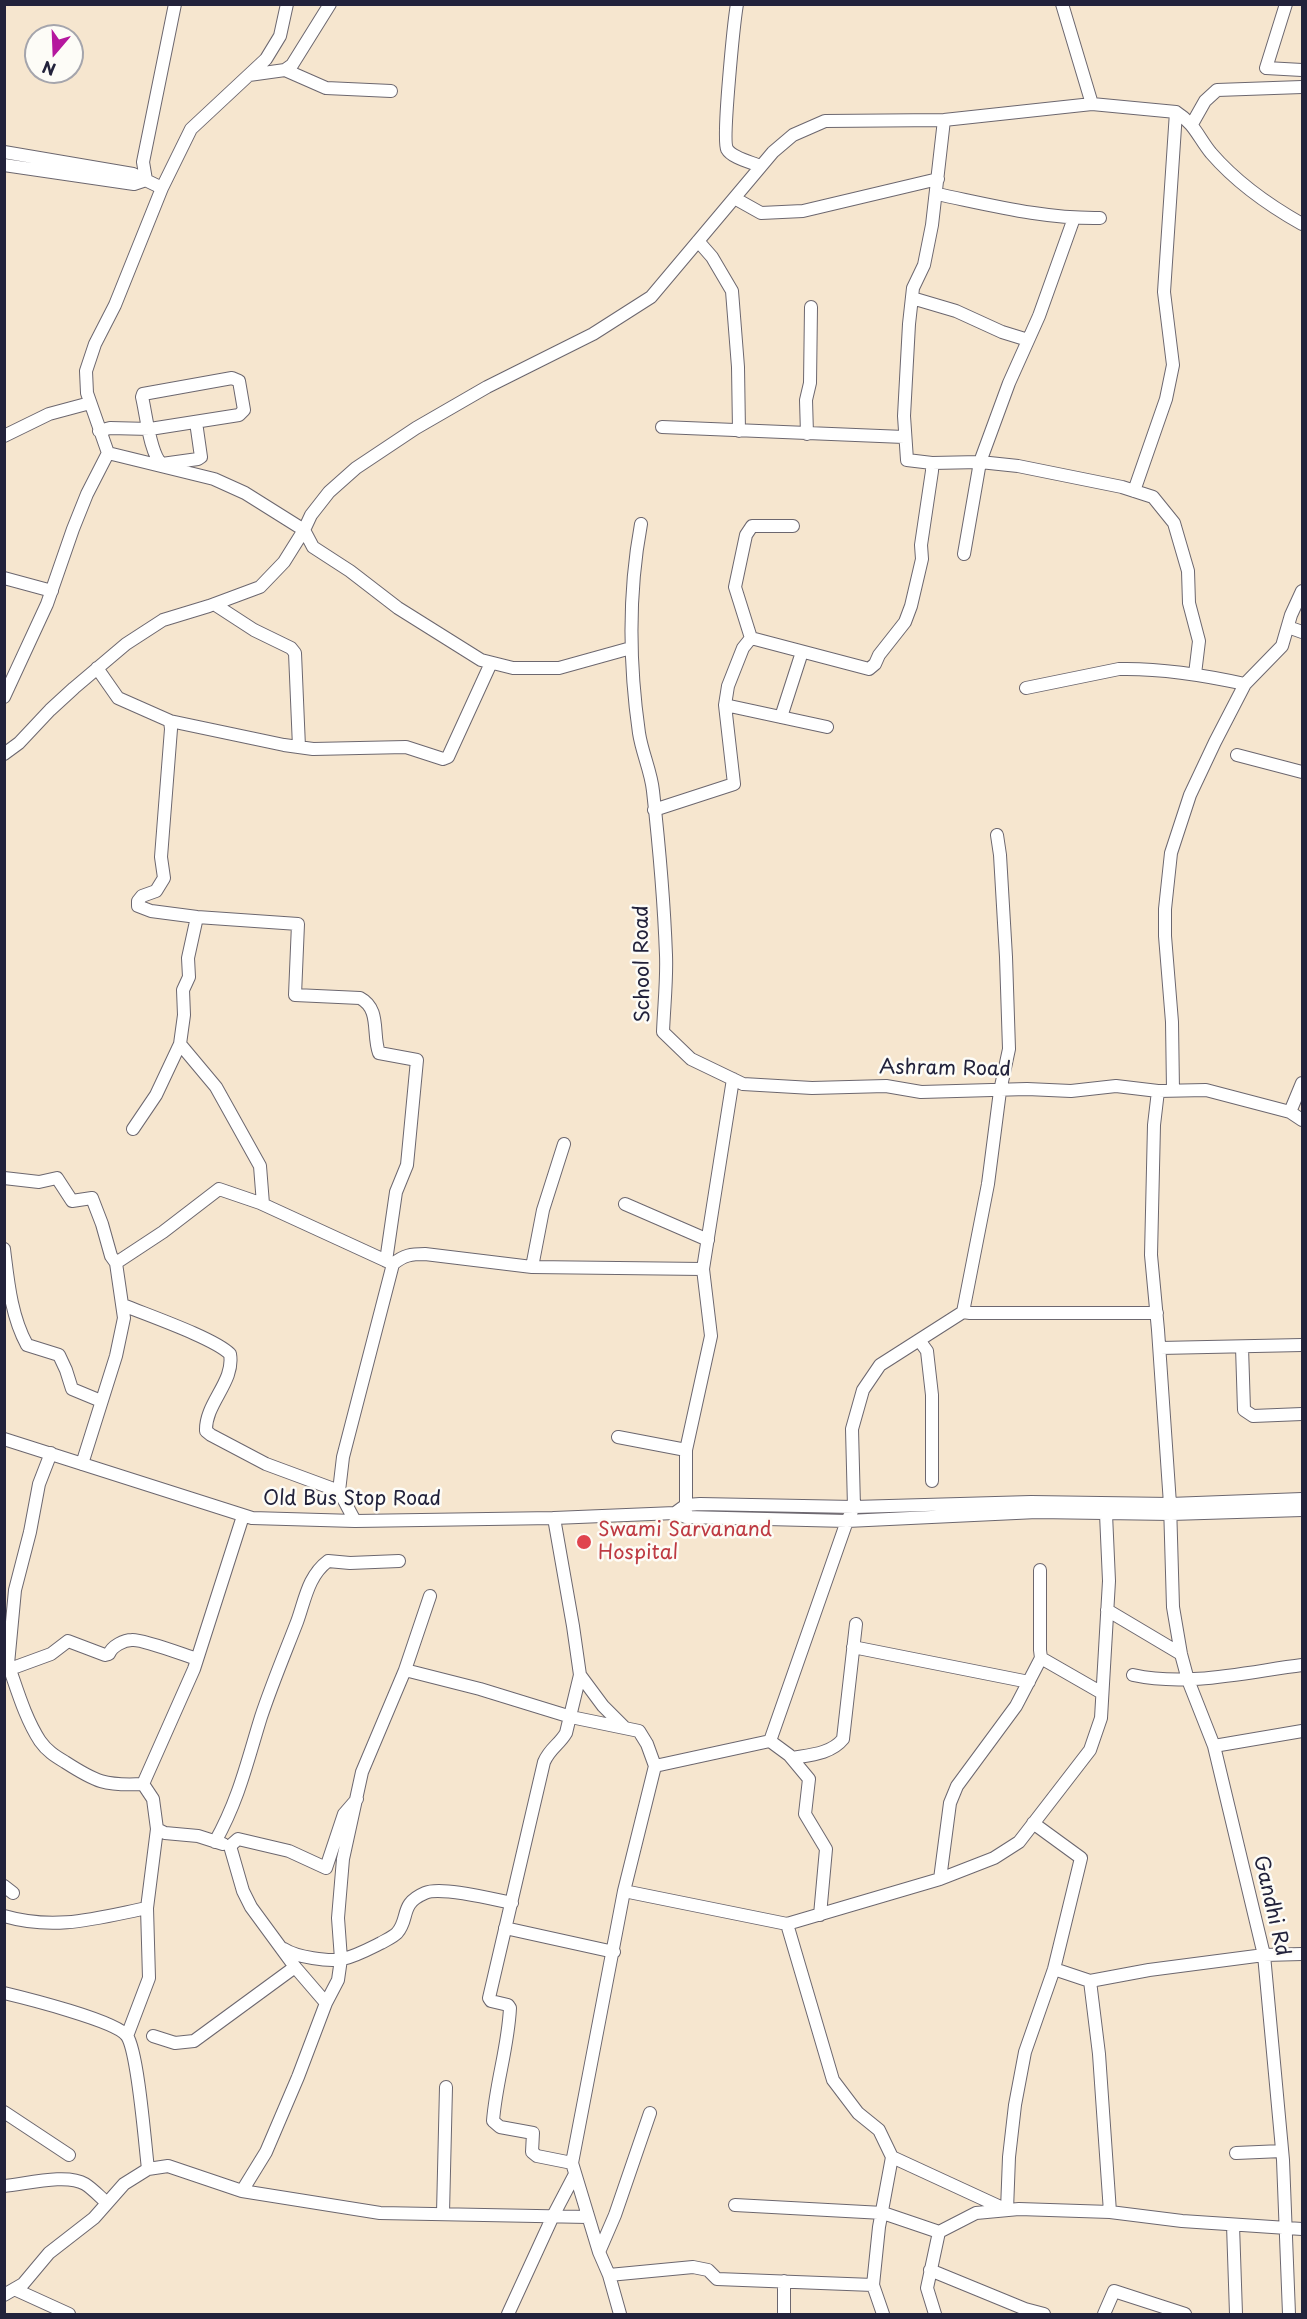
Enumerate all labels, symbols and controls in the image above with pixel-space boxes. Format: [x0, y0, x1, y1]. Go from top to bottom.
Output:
north arrow [24, 24, 84, 84]
text: N [39, 56, 59, 83]
street label: School Road [630, 905, 656, 1023]
street label: Ashram Road [879, 1056, 1011, 1082]
street label: Old Bus Stop Road [263, 1487, 441, 1511]
place label: Swami Sarvanand Hospital [598, 1518, 772, 1565]
marker: Swami Sarvanand Hospital [575, 1533, 593, 1551]
street label: Gandhi Rd [1248, 1853, 1294, 1959]

